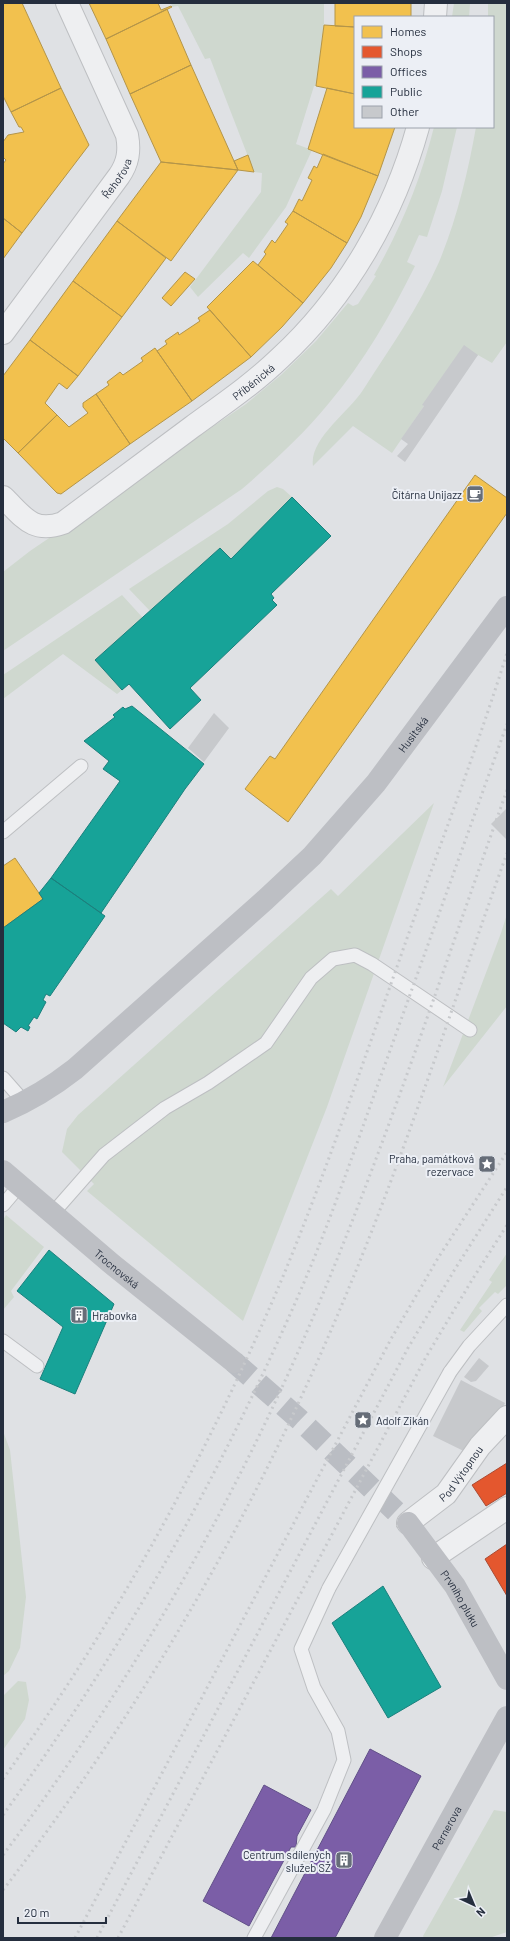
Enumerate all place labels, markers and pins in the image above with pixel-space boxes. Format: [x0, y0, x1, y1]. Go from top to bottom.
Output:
cafe icon: Čítárna Unijazz [465, 484, 485, 504]
place label: Čítárna Unijazz [392, 488, 462, 501]
place label: Praha, památková rezervace [389, 1152, 474, 1178]
place icon: Praha, památková rezervace [477, 1154, 497, 1174]
building icon: Hrabovka [69, 1305, 89, 1325]
place label: Hrabovka [92, 1309, 137, 1322]
place icon: Adolf Zikán [353, 1410, 373, 1430]
place label: Adolf Zikán [376, 1414, 429, 1427]
place label: Centrum sdílených služeb SŽ [243, 1848, 331, 1874]
building icon: Centrum sdílených služeb SŽ [334, 1850, 354, 1870]

